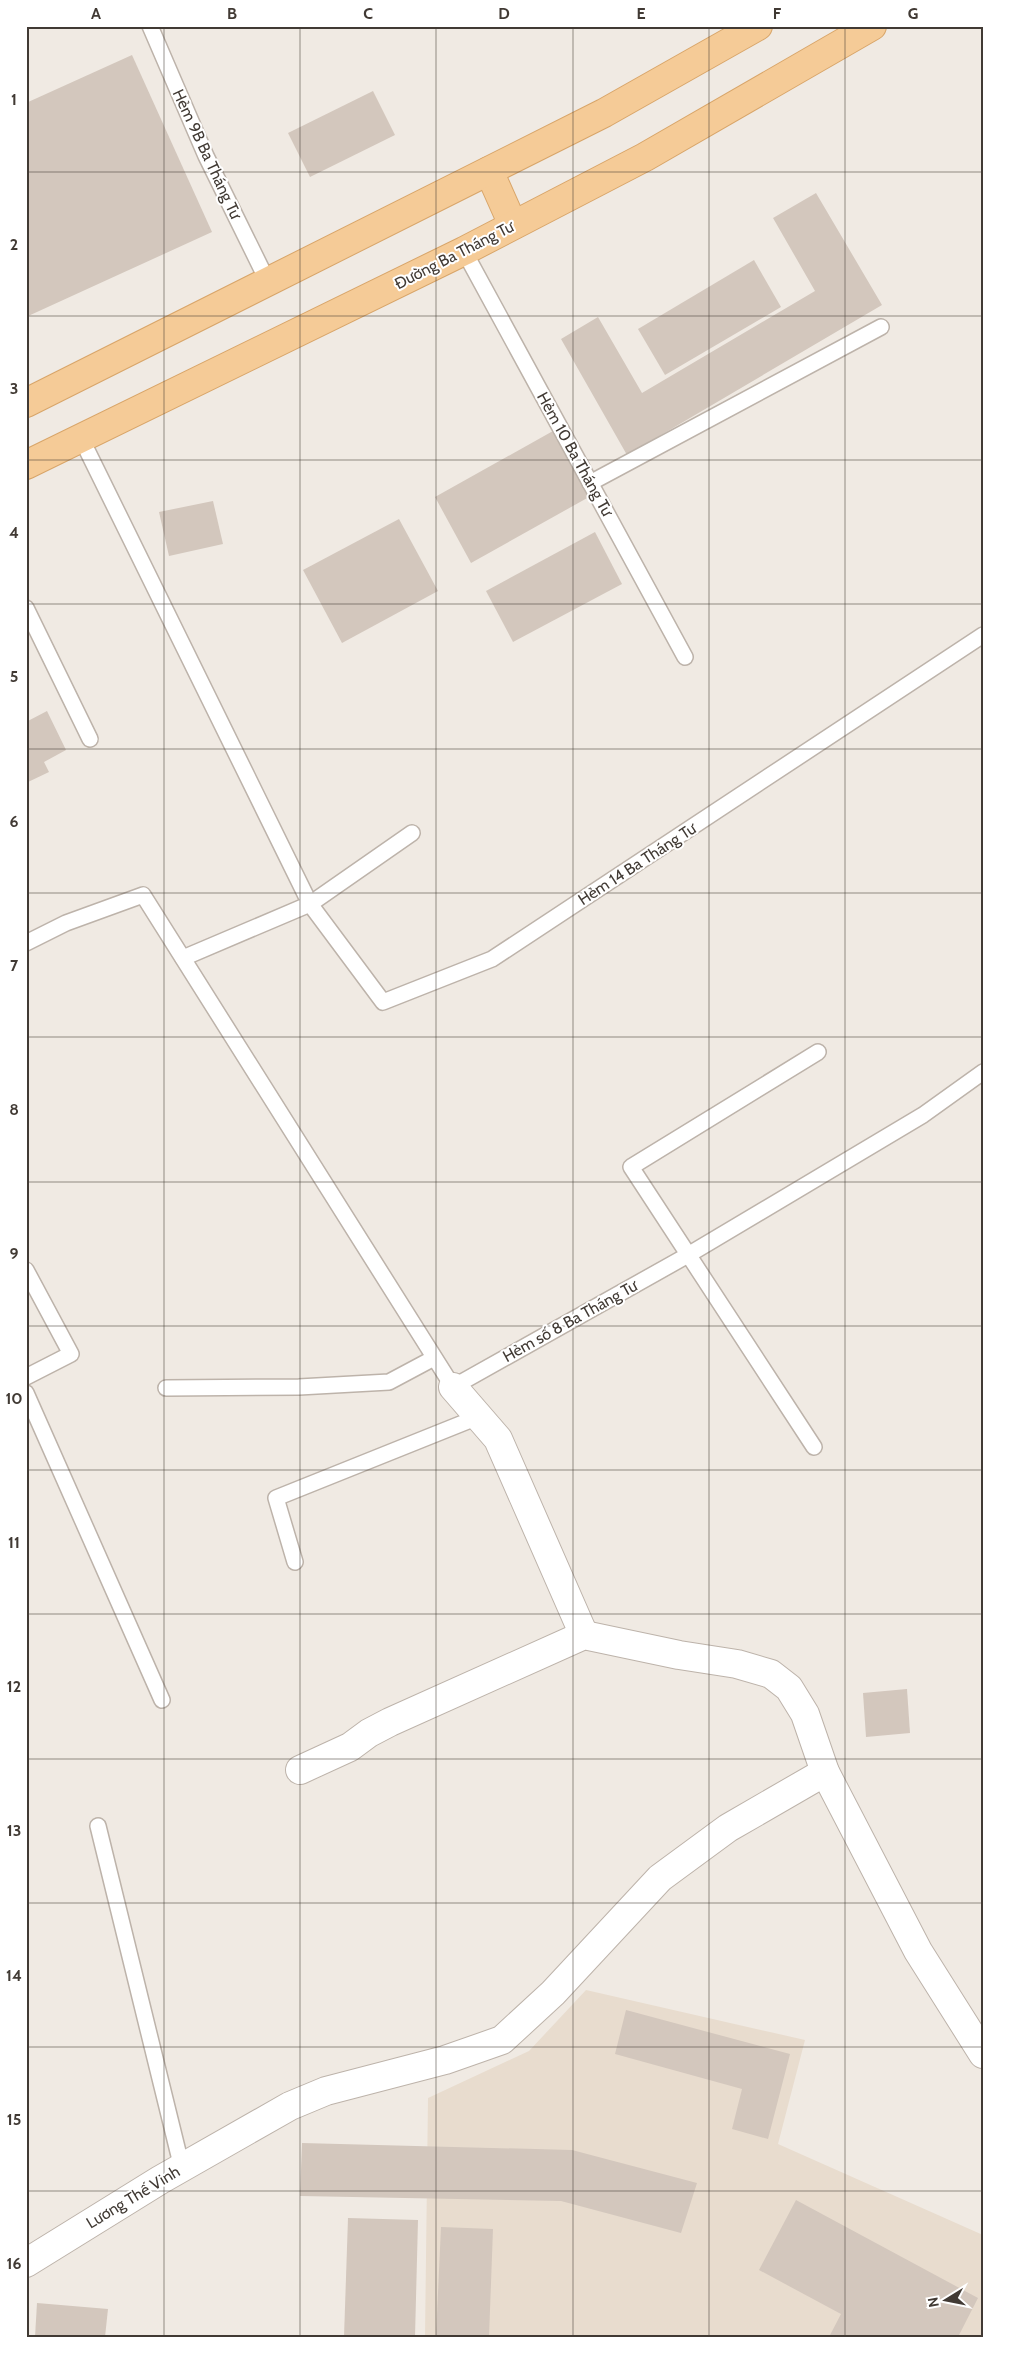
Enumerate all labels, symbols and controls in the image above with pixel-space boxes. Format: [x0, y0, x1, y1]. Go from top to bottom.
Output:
text: A [91, 4, 101, 23]
text: B [227, 4, 237, 23]
text: C [363, 4, 373, 23]
text: D [498, 4, 510, 23]
text: E [636, 4, 646, 23]
text: F [773, 4, 782, 23]
text: G [908, 4, 918, 23]
street label: Hẻm 9B Ba Tháng Tư [169, 86, 246, 223]
text: 1 [11, 90, 17, 109]
street label: Đường Ba Tháng Tư [391, 216, 518, 293]
text: 2 [10, 235, 18, 254]
text: 3 [10, 379, 18, 398]
street label: Hẻm 10 Ba Tháng Tư [533, 389, 618, 521]
text: 4 [9, 523, 19, 542]
text: 5 [10, 667, 18, 686]
text: 6 [10, 812, 19, 831]
street label: Hẻm 14 Ba Tháng Tư [575, 818, 701, 909]
text: 7 [10, 956, 19, 975]
text: 8 [9, 1100, 19, 1119]
text: 9 [10, 1244, 19, 1263]
street label: Hẻm số 8 Ba Tháng Tư [499, 1275, 642, 1366]
text: 10 [5, 1389, 23, 1408]
text: 11 [8, 1533, 20, 1552]
text: 12 [7, 1677, 21, 1696]
text: 13 [7, 1821, 21, 1840]
text: 14 [6, 1966, 22, 1985]
text: 15 [7, 2110, 21, 2129]
street label: Lương Thế Vinh [83, 2162, 183, 2232]
text: 16 [7, 2254, 21, 2273]
north arrow [922, 2276, 972, 2326]
text: N [923, 2296, 943, 2309]

